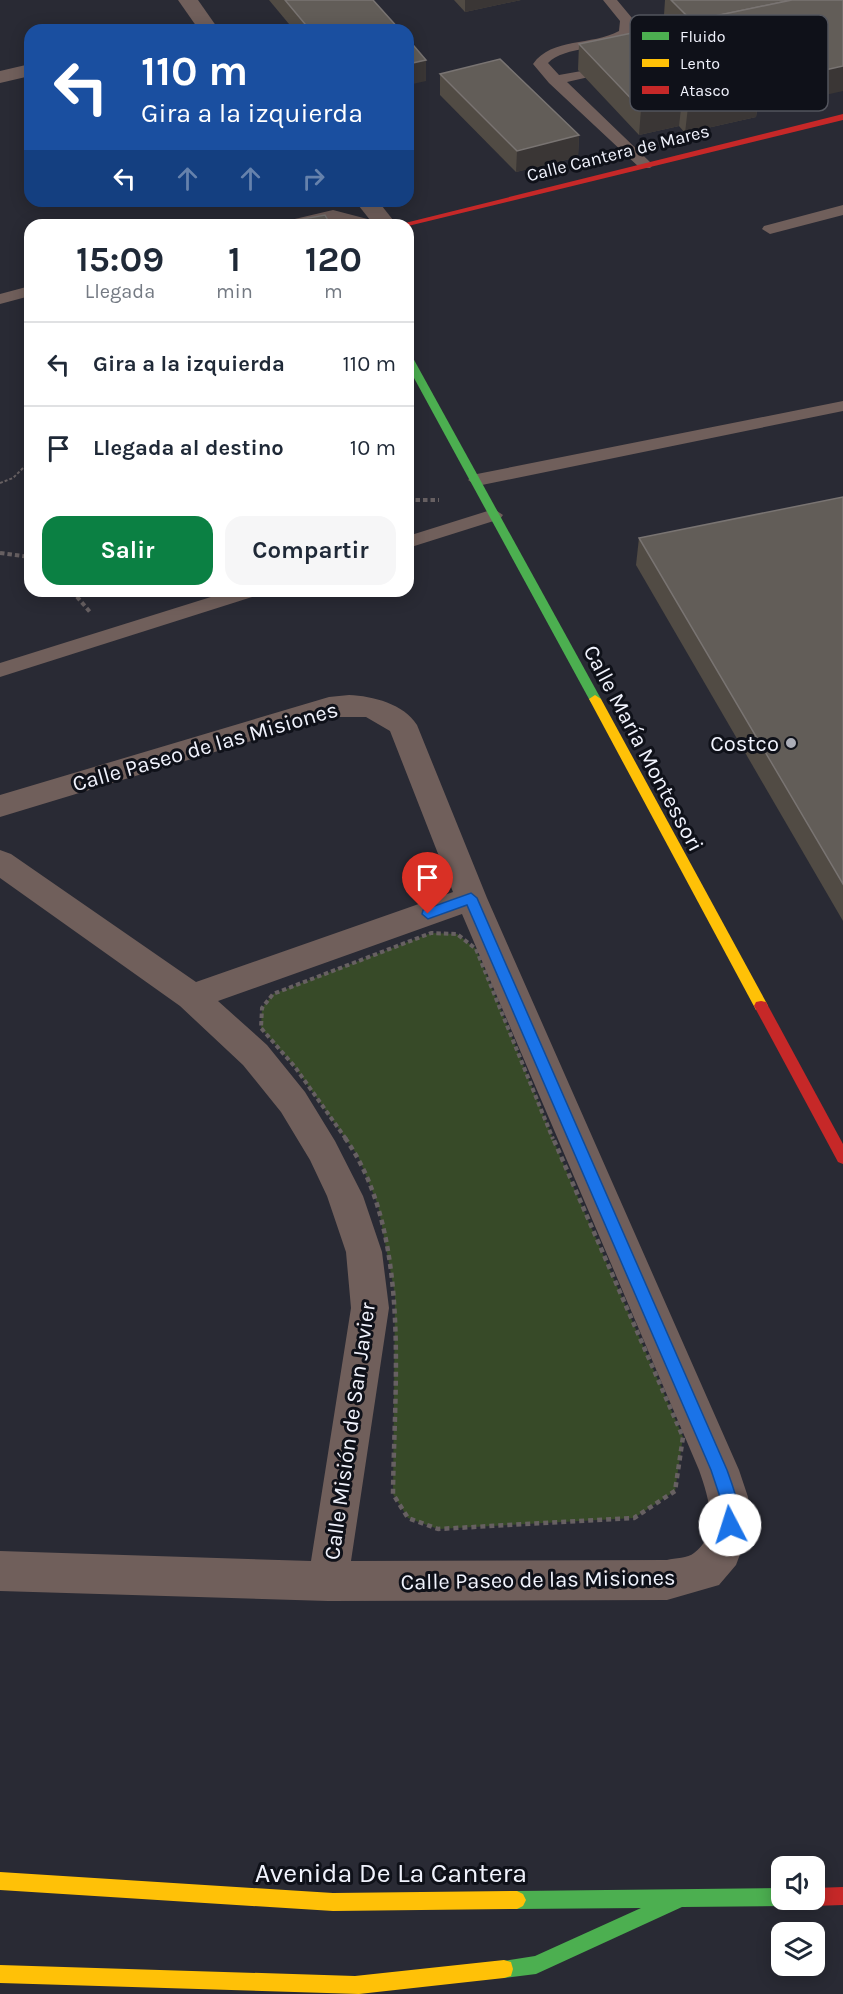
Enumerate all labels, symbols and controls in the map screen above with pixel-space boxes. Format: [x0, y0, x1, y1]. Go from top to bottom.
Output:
legend [630, 15, 828, 111]
text: Fluido [680, 27, 726, 46]
text: 110 m [141, 46, 248, 96]
icon: left [42, 48, 120, 126]
text: Lento [680, 54, 720, 73]
text: Atasco [680, 81, 729, 100]
text: Gira a la izquierda [141, 97, 363, 129]
street label: Calle Cantera de Mares [524, 120, 712, 186]
icon: left [108, 162, 141, 195]
icon: ahead [171, 162, 204, 195]
icon: ahead [234, 162, 267, 195]
icon: right [297, 162, 330, 195]
text: 15:09 [76, 238, 164, 280]
text: 1 [228, 238, 241, 280]
text: 120 [305, 238, 362, 280]
text: Llegada [85, 280, 155, 303]
text: min [216, 280, 253, 303]
text: m [324, 280, 343, 303]
icon: left [42, 348, 75, 381]
text: Gira a la izquierda [93, 351, 285, 377]
text: 110 m [343, 351, 396, 377]
icon: arrive [42, 432, 75, 465]
text: Llegada al destino [93, 435, 284, 461]
text: 10 m [350, 435, 396, 461]
button: Salir [42, 516, 213, 585]
button: Compartir [225, 516, 396, 585]
street label: Calle María Montessori [578, 641, 709, 856]
street label: Calle Paseo de las Misiones [70, 697, 341, 797]
place label: Costco [710, 731, 779, 757]
marker: Costco [784, 736, 798, 750]
pin [402, 852, 453, 914]
icon: arrive [411, 861, 444, 894]
street label: Calle Misión de San Javier [319, 1301, 381, 1561]
position arrow [698, 1493, 762, 1557]
street label: Calle Paseo de las Misiones [400, 1565, 676, 1595]
map controls [771, 1856, 825, 1976]
button: sound [771, 1856, 825, 1910]
street label: Avenida De La Cantera [255, 1857, 527, 1889]
button: layers [771, 1922, 825, 1976]

